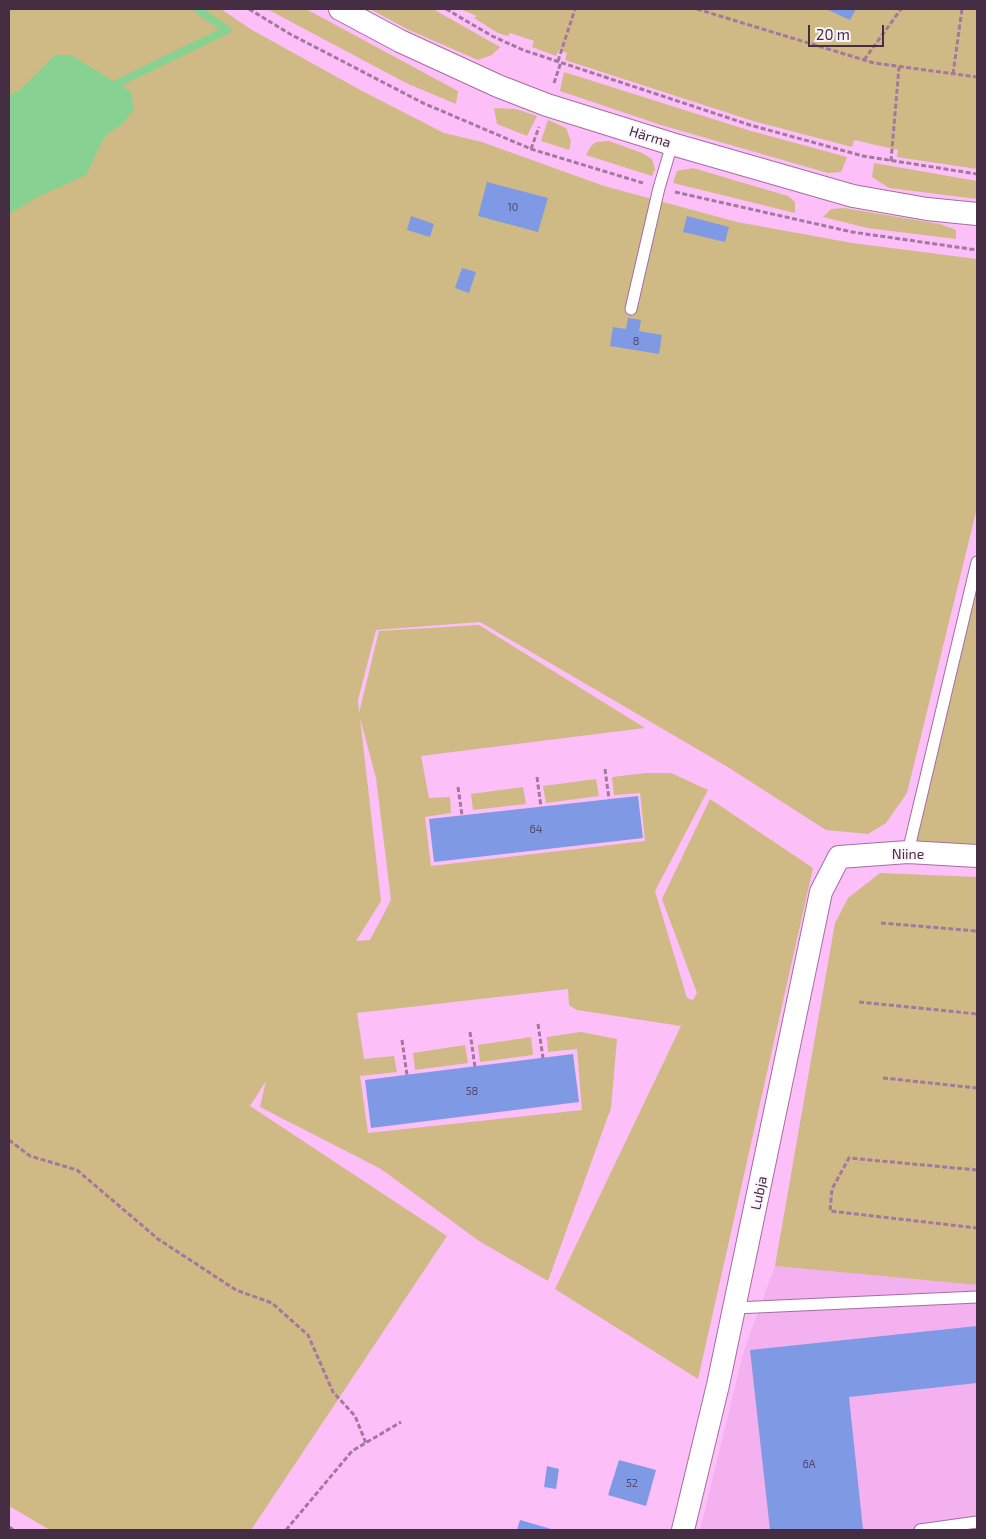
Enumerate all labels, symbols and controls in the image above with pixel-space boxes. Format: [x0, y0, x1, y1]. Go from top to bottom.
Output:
scale bar [811, 15, 887, 47]
text: 20 m [816, 25, 850, 43]
street label: Härma [627, 123, 673, 151]
house number: 10 [507, 200, 519, 214]
house number: 8 [633, 334, 639, 348]
house number: 64 [529, 822, 543, 836]
street label: Niine [892, 846, 924, 862]
house number: 58 [466, 1084, 478, 1098]
street label: Lubja [747, 1174, 771, 1212]
house number: 6A [802, 1457, 816, 1471]
house number: 52 [626, 1476, 638, 1490]

